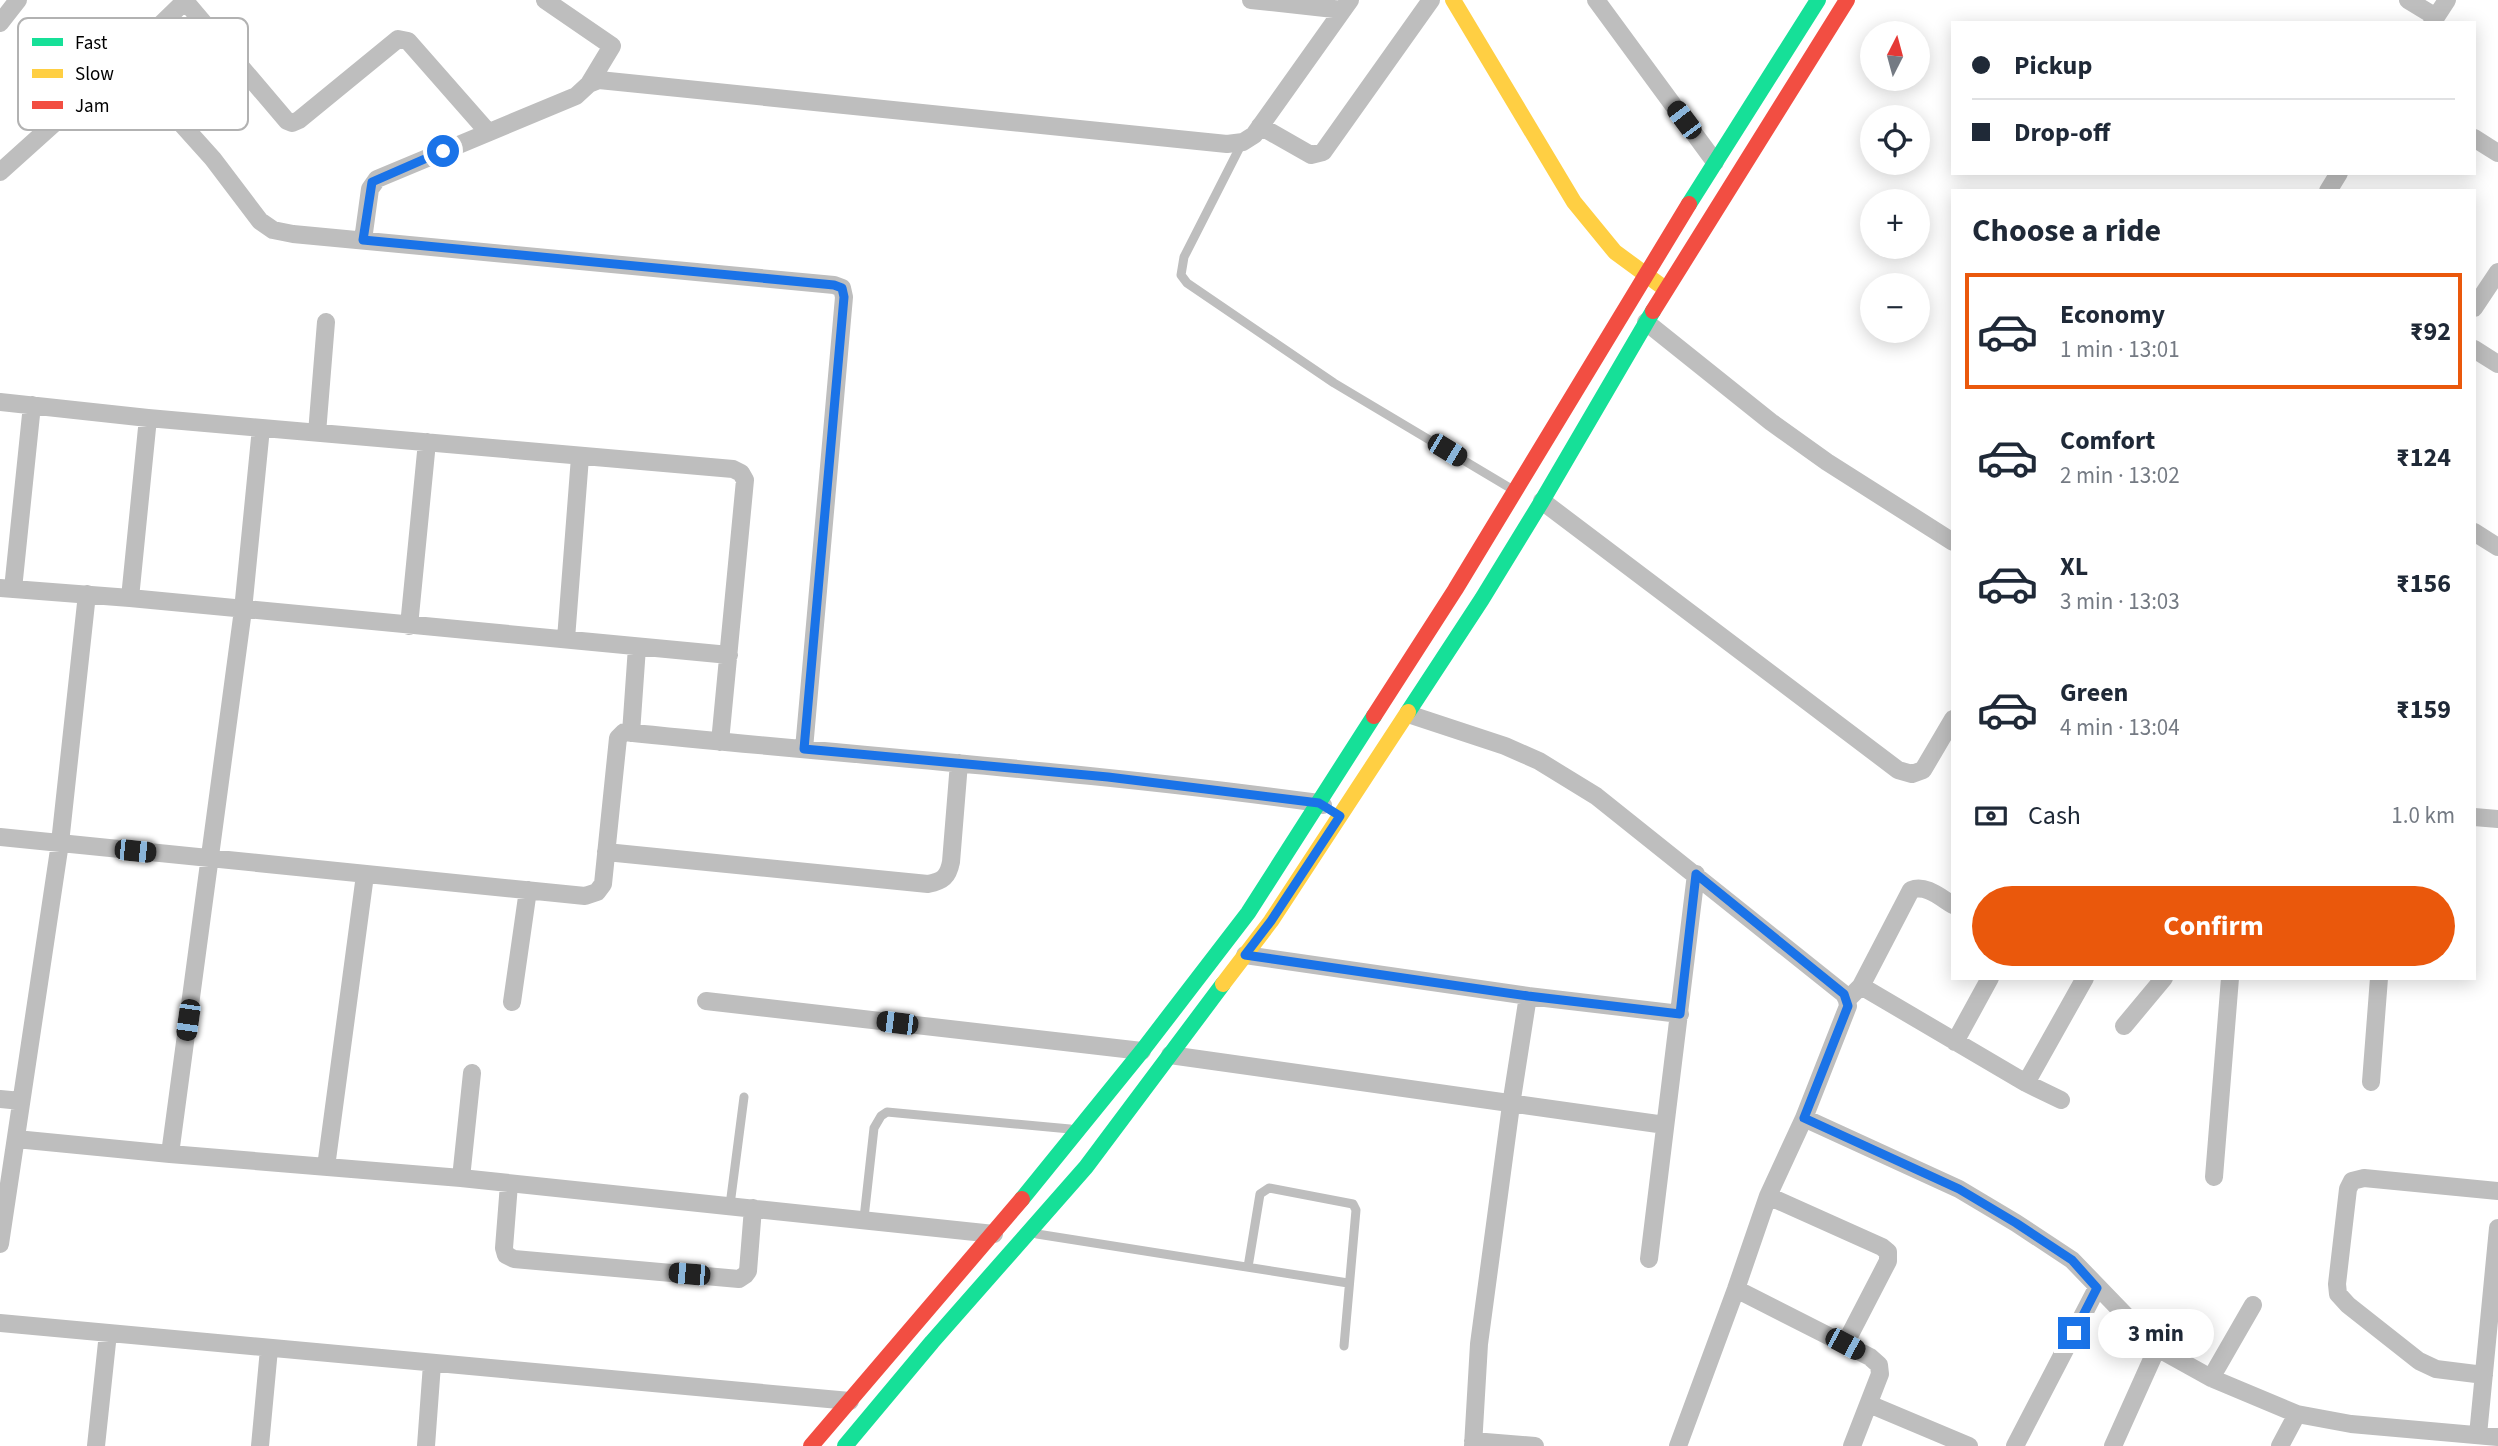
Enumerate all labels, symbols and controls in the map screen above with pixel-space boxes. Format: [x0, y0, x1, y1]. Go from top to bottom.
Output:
legend [18, 18, 248, 130]
north arrow [1860, 21, 1930, 91]
map controls [1860, 21, 1930, 343]
text: Fast [75, 30, 108, 57]
text: Pickup [2014, 47, 2092, 84]
text: Slow [75, 61, 114, 88]
text: Jam [75, 93, 109, 120]
car [1663, 97, 1706, 143]
button: locate [1860, 105, 1930, 175]
text: Drop-off [2014, 114, 2110, 151]
route start [427, 135, 459, 167]
button: + [1860, 189, 1930, 259]
text: Choose a ride [1972, 208, 2161, 254]
button: − [1860, 273, 1930, 343]
text: Economy [2060, 296, 2165, 333]
icon: car [1976, 300, 2039, 363]
text: ₹92 [2410, 313, 2451, 350]
text: 1 min · 13:01 [2060, 333, 2180, 366]
text: Comfort [2060, 422, 2155, 459]
icon: car [1976, 426, 2039, 489]
car [1424, 430, 1471, 470]
text: ₹124 [2396, 439, 2451, 476]
text: 2 min · 13:02 [2060, 459, 2180, 492]
text: XL [2060, 548, 2088, 585]
icon: car [1976, 552, 2039, 615]
text: ₹156 [2396, 565, 2451, 602]
text: 3 min · 13:03 [2060, 585, 2180, 618]
text: Green [2060, 674, 2128, 711]
icon: car [1976, 678, 2039, 741]
text: ₹159 [2396, 691, 2451, 728]
text: 4 min · 13:04 [2060, 711, 2180, 744]
icon: cash [1972, 797, 2010, 835]
text: Cash [2028, 797, 2081, 834]
text: 1.0 km [2391, 799, 2455, 832]
car [114, 838, 157, 864]
button: Confirm [1972, 886, 2455, 966]
car [175, 998, 202, 1042]
car [875, 1010, 920, 1036]
car [668, 1262, 711, 1286]
callout: 3 min [2098, 1308, 2214, 1358]
route end [2058, 1317, 2090, 1349]
text: 3 min [2128, 1317, 2184, 1350]
car [1822, 1325, 1869, 1363]

